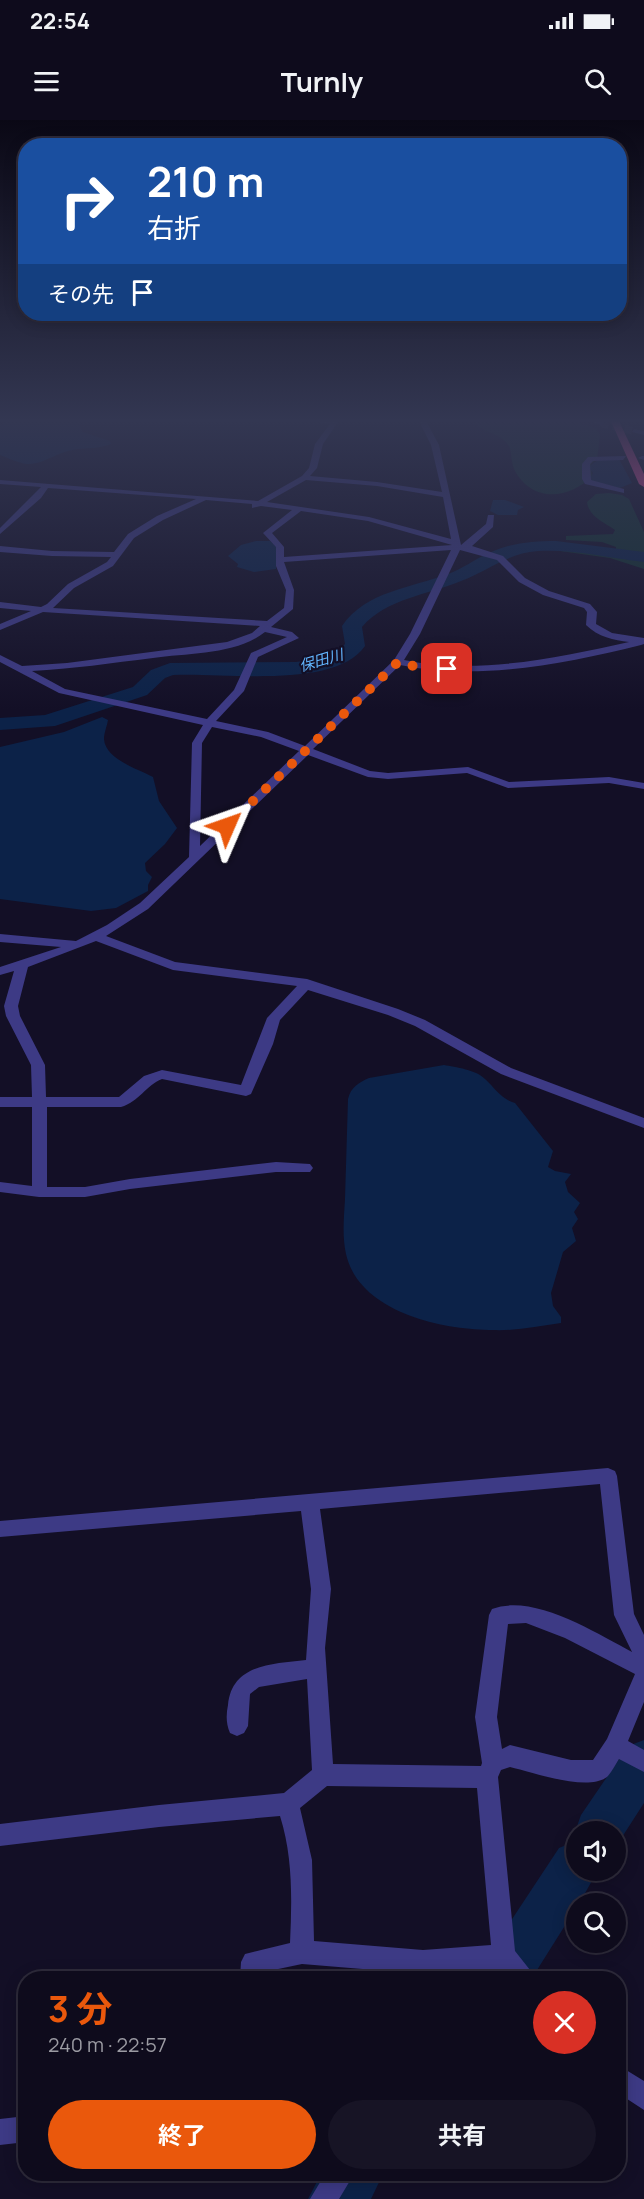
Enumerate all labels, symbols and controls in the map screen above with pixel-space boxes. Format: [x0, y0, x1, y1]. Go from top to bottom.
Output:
text: 22:54 [30, 6, 90, 36]
text: Turnly [281, 63, 363, 100]
icon: menu [30, 65, 63, 98]
icon: search [581, 65, 614, 98]
text: 210 m [147, 152, 264, 210]
icon: right [48, 162, 126, 240]
text: 右折 [147, 209, 201, 246]
icon: arrive [126, 276, 159, 309]
text: その先 [48, 279, 114, 309]
water label: 保田川 [296, 643, 347, 676]
pin [421, 643, 472, 694]
icon: arrive [430, 652, 463, 685]
position arrow [195, 794, 259, 858]
map controls [566, 1821, 626, 1953]
button: sound [566, 1821, 626, 1881]
button: search [566, 1893, 626, 1953]
text: 3 分 [48, 1984, 112, 2033]
button: close [533, 1991, 596, 2054]
text: 240 m · 22:57 [48, 2031, 167, 2058]
button: 終了 [48, 2100, 316, 2169]
button: 共有 [328, 2100, 596, 2169]

